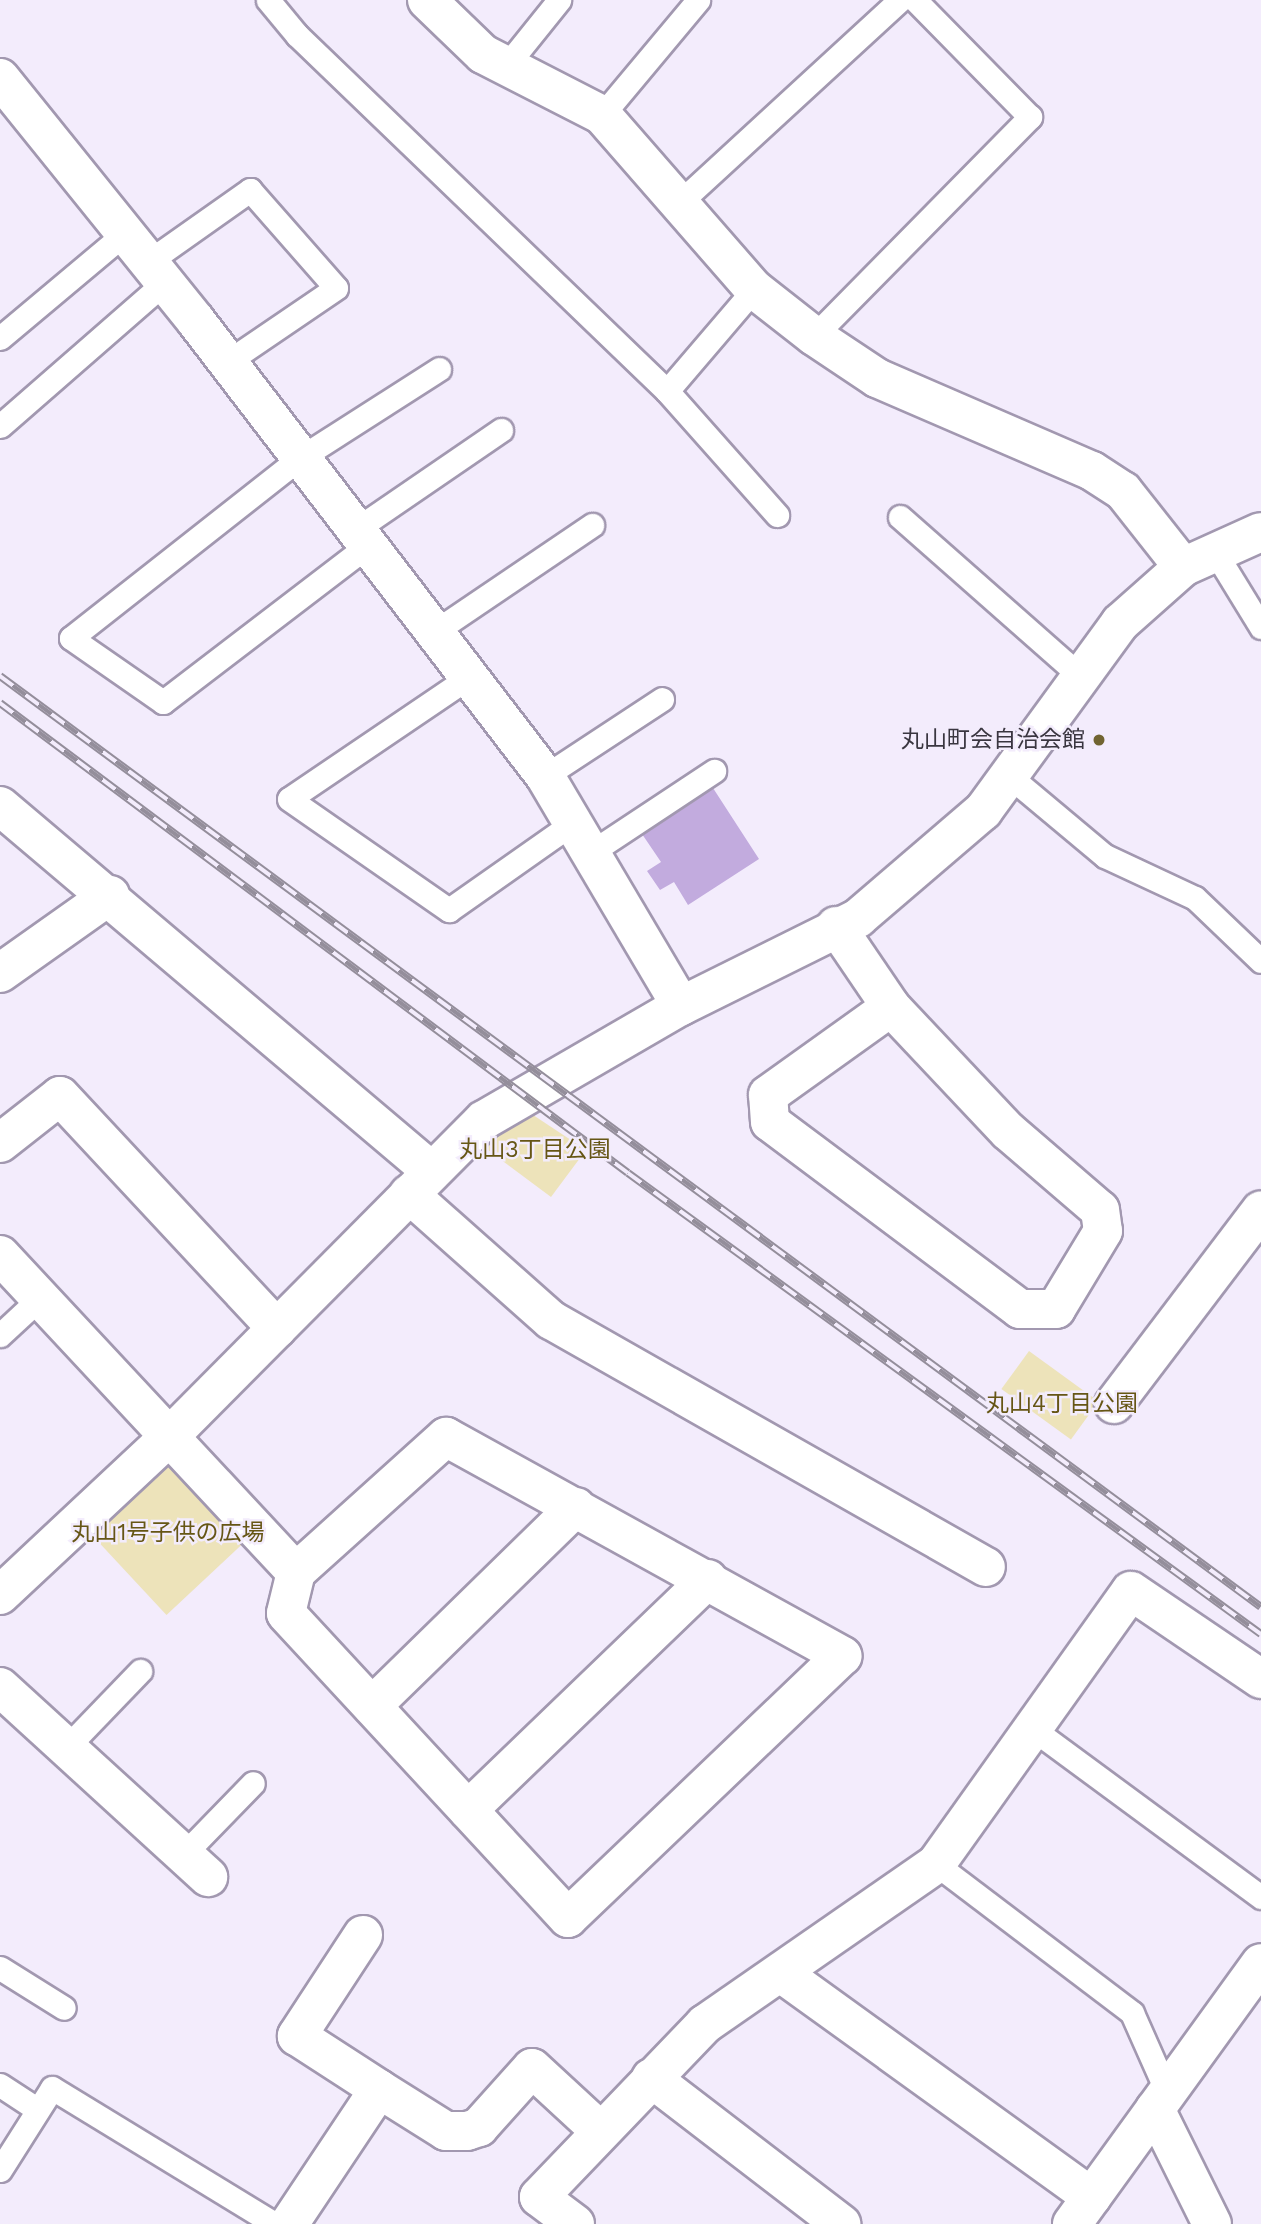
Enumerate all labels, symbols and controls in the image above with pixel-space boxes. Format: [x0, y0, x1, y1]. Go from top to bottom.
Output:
place label: 丸山町会自治会館 [901, 726, 1085, 754]
marker: 丸山町会自治会館 [1091, 732, 1107, 748]
park label: 丸山3丁目公園 [459, 1136, 611, 1164]
park label: 丸山4丁目公園 [986, 1390, 1138, 1418]
park label: 丸山1号子供の広場 [72, 1519, 264, 1547]

